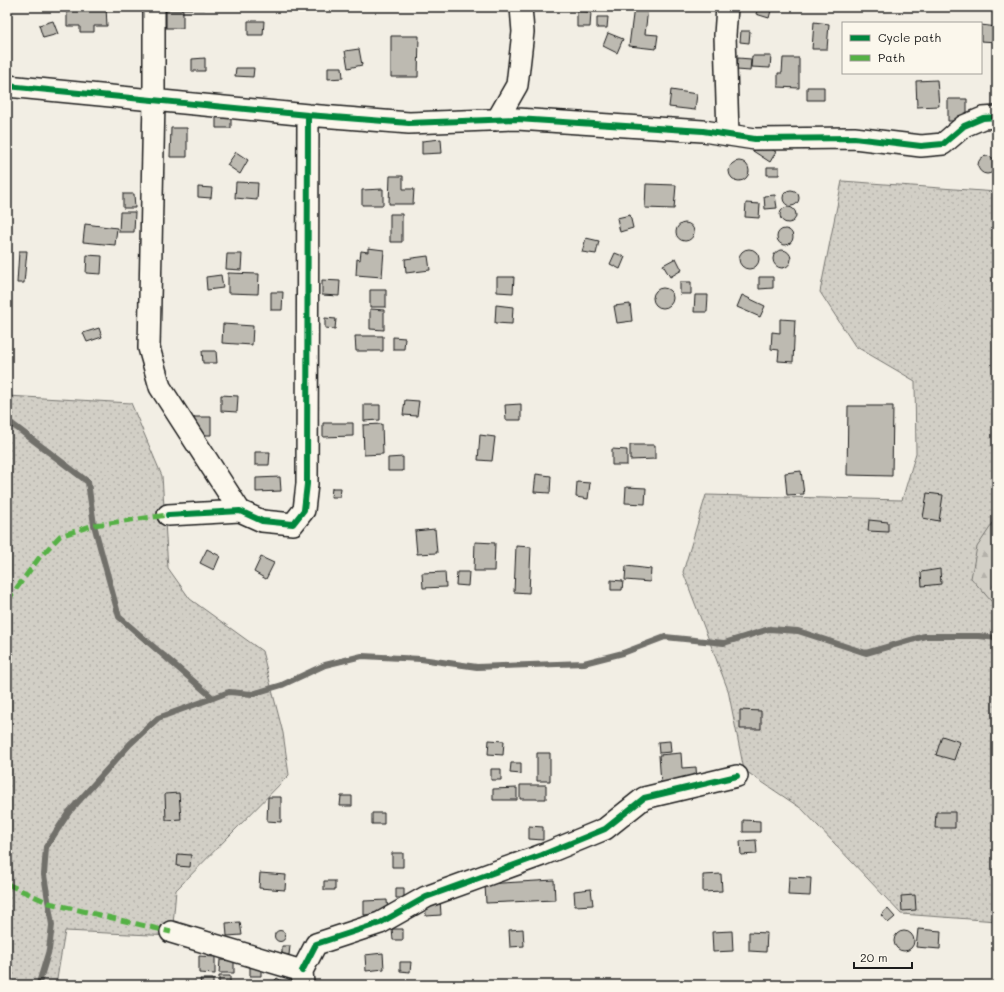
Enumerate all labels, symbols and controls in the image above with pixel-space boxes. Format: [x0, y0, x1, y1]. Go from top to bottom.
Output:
legend [842, 22, 982, 74]
text: Cycle path [878, 29, 941, 45]
text: Path [878, 49, 905, 65]
scale bar [854, 944, 912, 970]
text: 20 m [860, 949, 888, 965]

